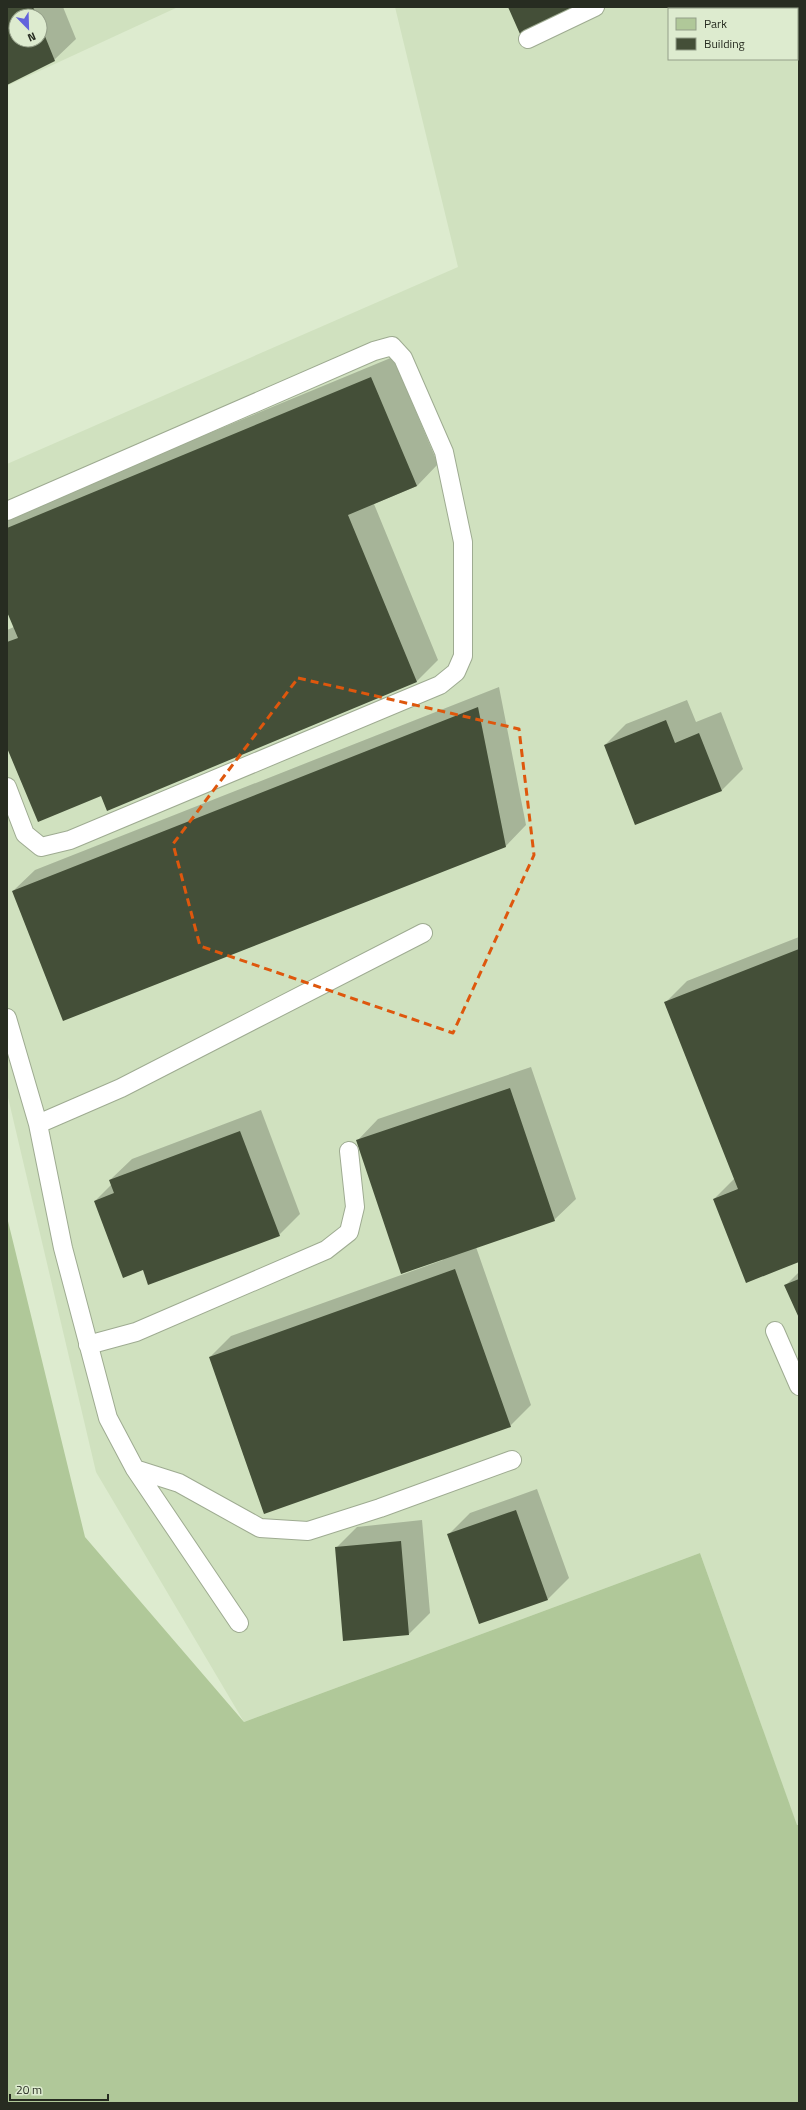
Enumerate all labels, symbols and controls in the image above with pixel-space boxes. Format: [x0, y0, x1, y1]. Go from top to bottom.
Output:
north arrow [8, 8, 48, 48]
legend [668, 8, 798, 60]
text: Park [704, 14, 727, 33]
text: N [25, 28, 39, 46]
text: Building [704, 34, 745, 53]
scale bar [10, 2076, 108, 2102]
text: 20 m [16, 2080, 42, 2099]

